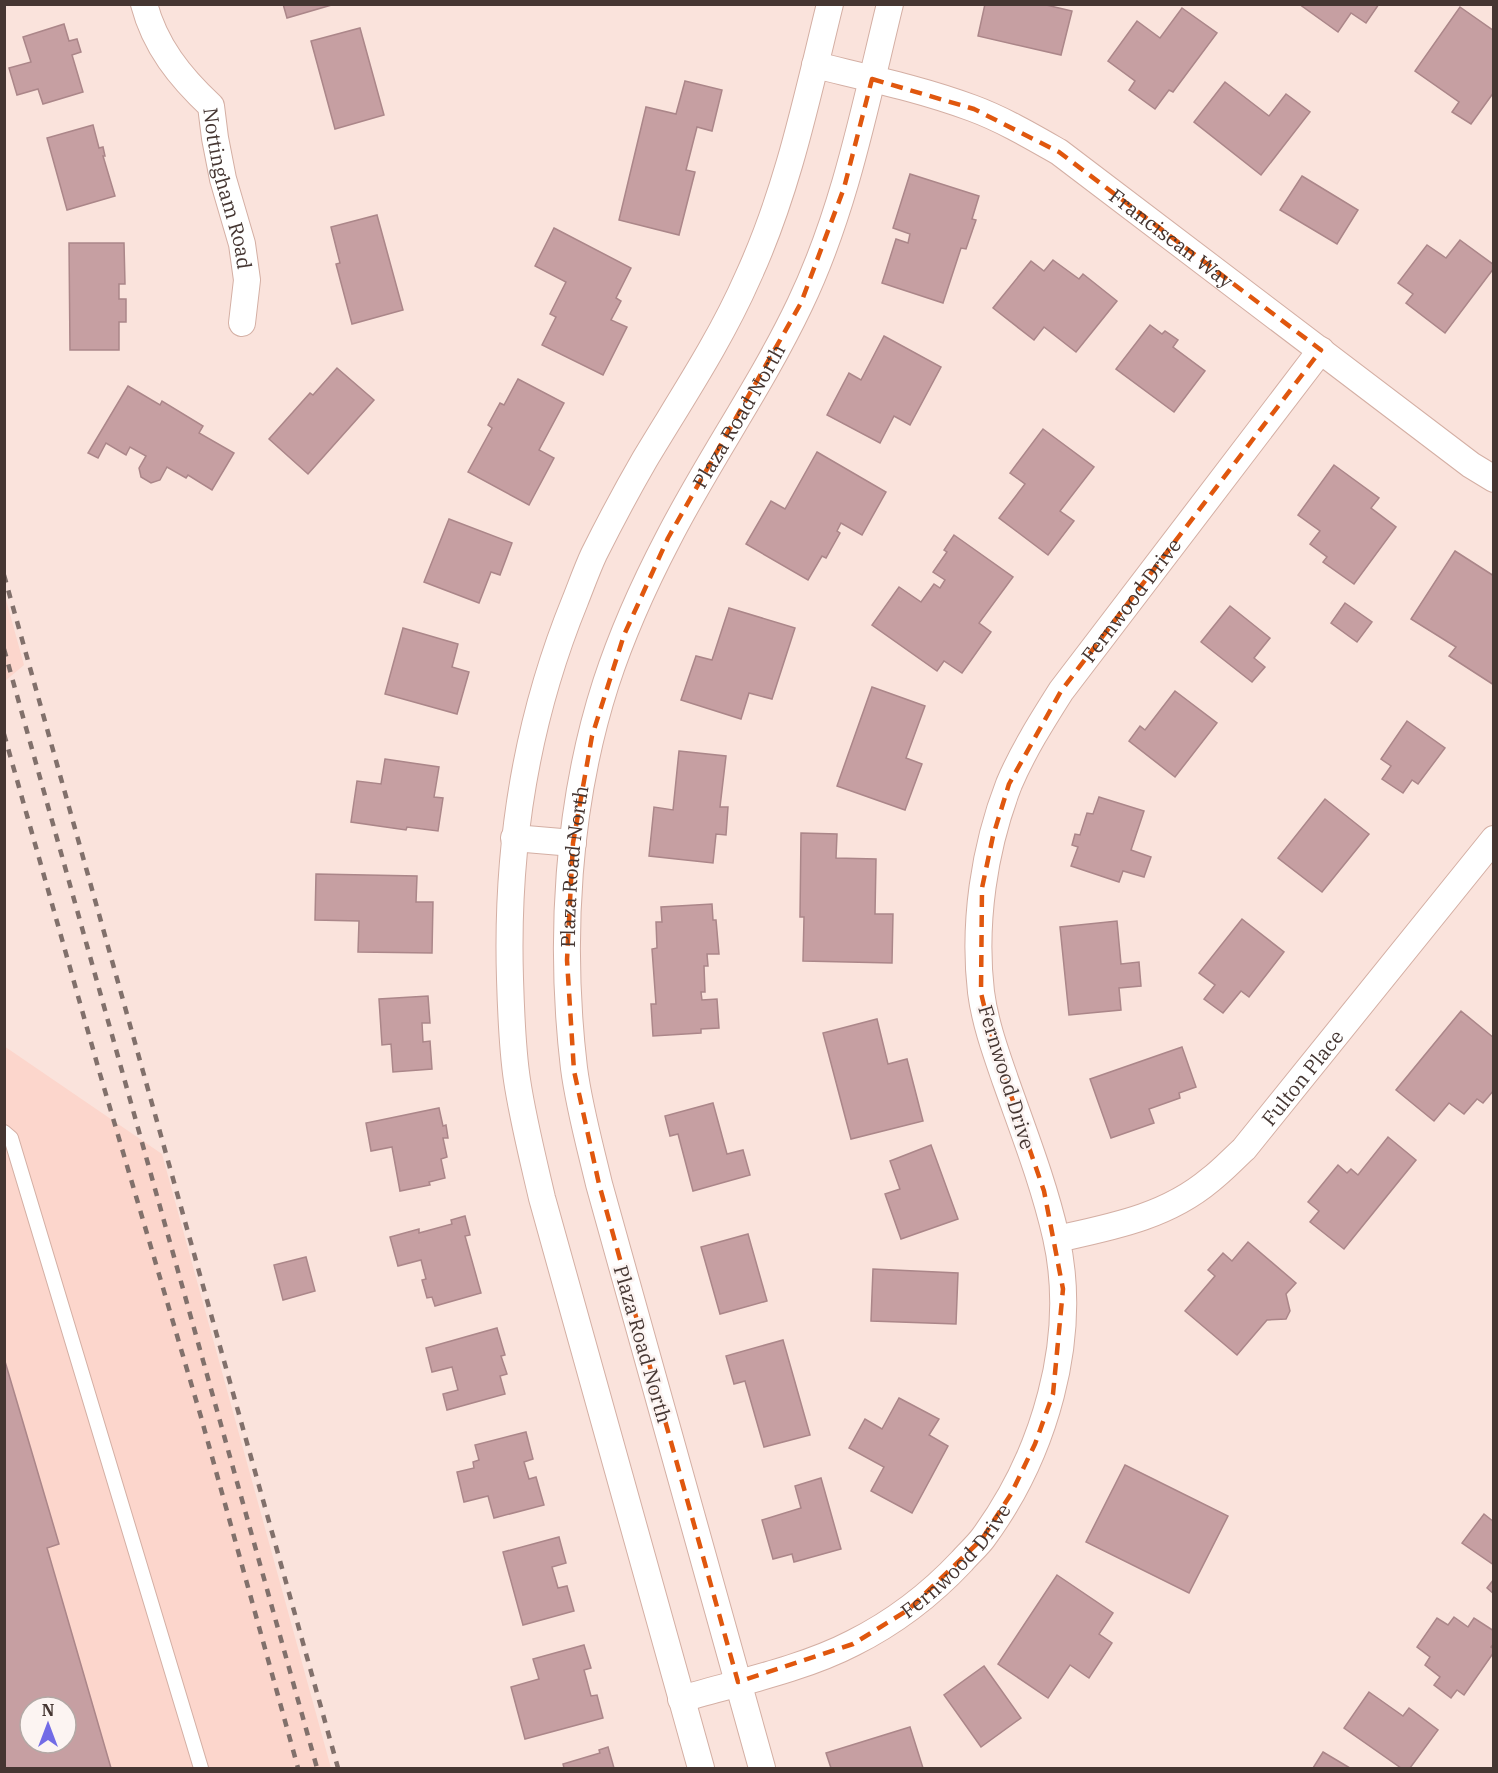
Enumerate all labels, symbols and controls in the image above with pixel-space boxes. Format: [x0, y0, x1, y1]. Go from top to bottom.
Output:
street label: Nottingham Road [198, 106, 259, 271]
street label: Franciscan Way [1104, 182, 1240, 294]
street label: Plaza Road North [685, 339, 791, 493]
street label: Fernwood Drive [1074, 532, 1187, 667]
street label: Plaza Road North [553, 783, 594, 948]
street label: Fernwood Drive [972, 1002, 1042, 1152]
street label: Fulton Place [1255, 1023, 1349, 1131]
street label: Plaza Road North [608, 1262, 678, 1426]
street label: Fernwood Drive [895, 1498, 1016, 1624]
north arrow [18, 1695, 78, 1755]
text: N [42, 1700, 54, 1720]

